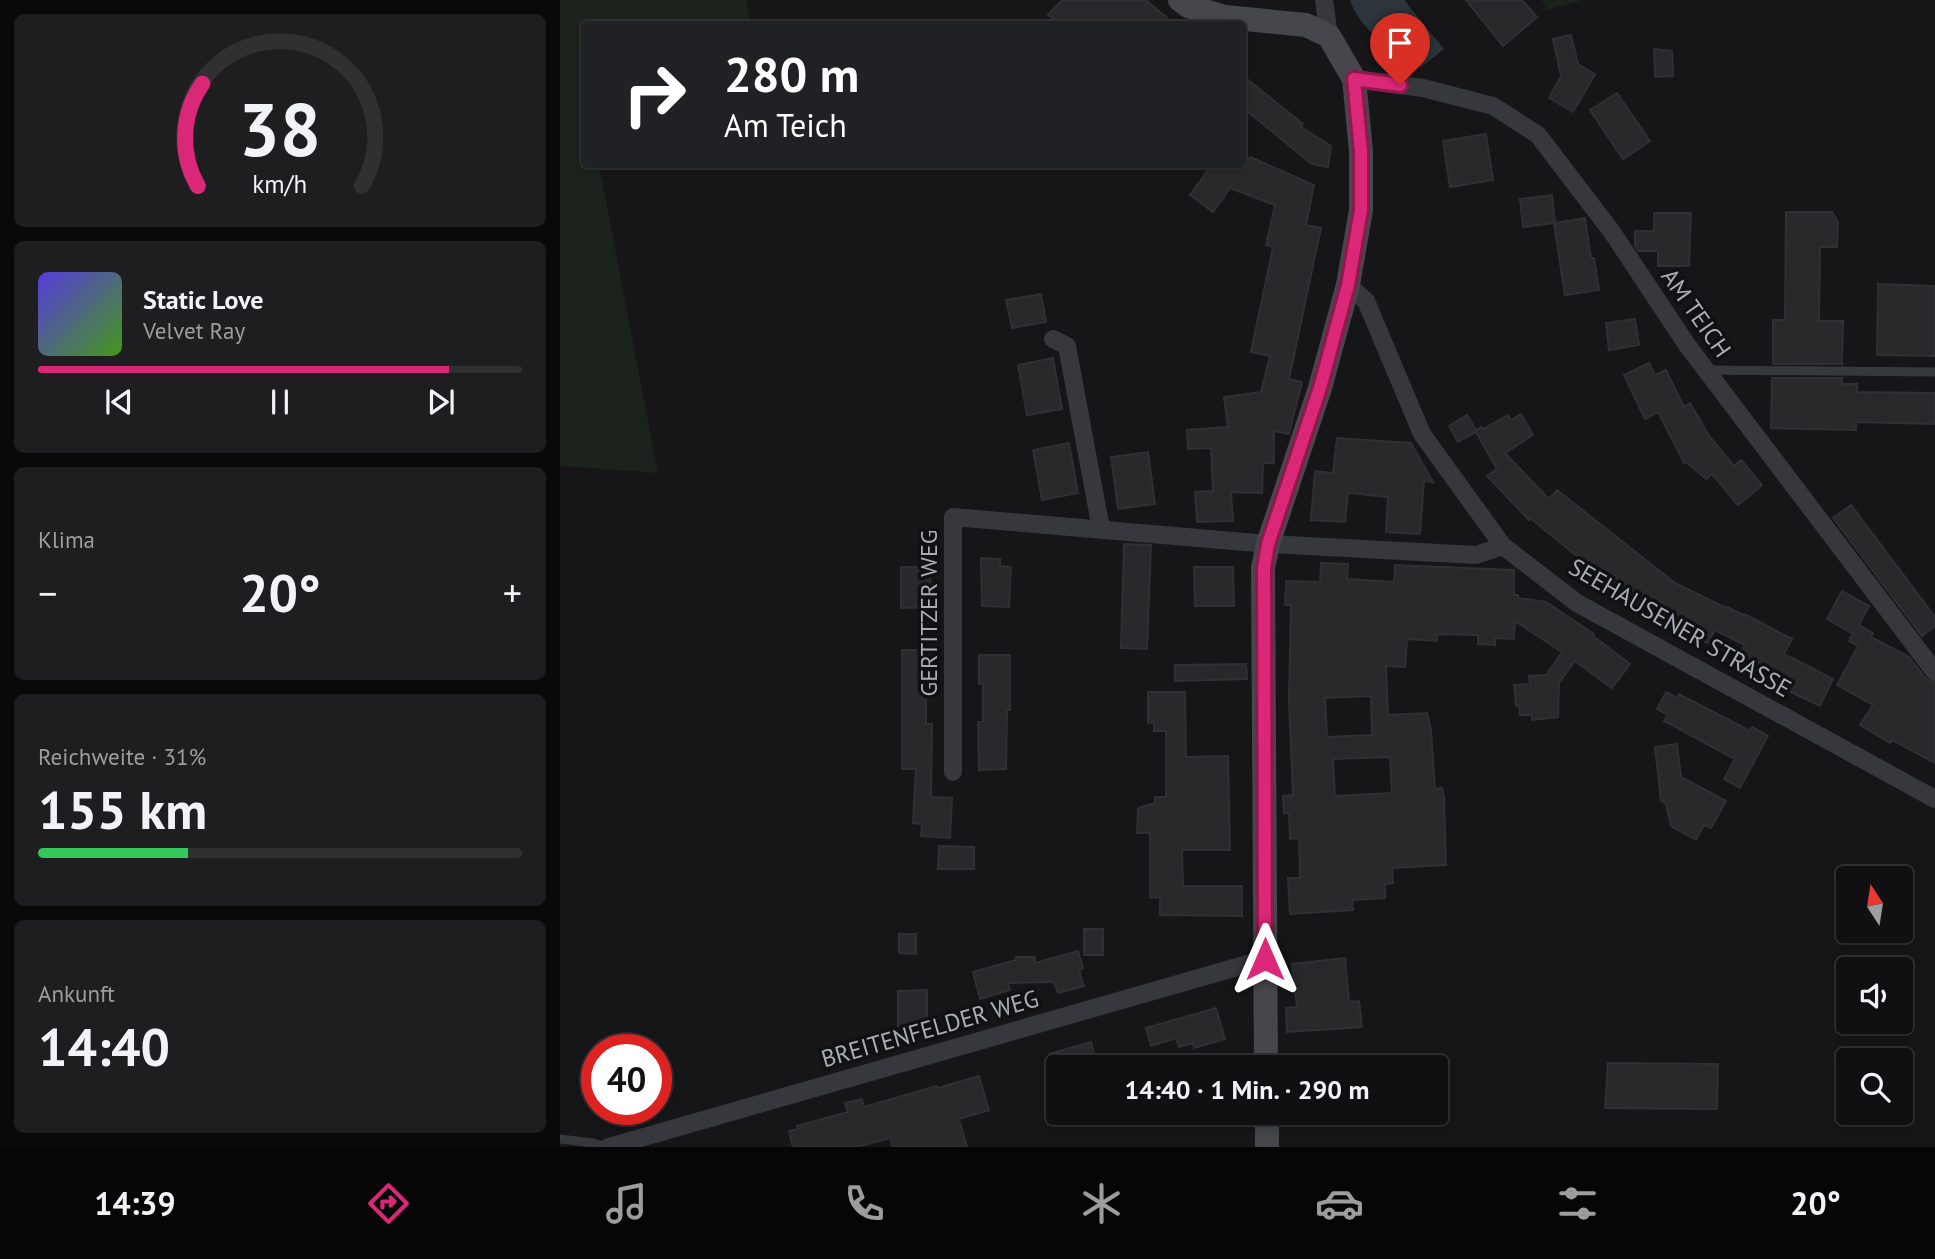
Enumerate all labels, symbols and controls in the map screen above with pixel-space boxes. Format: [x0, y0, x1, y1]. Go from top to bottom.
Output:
pin [1370, 13, 1430, 85]
icon: arrive [1381, 24, 1419, 62]
text: 280 m [724, 42, 859, 106]
icon: right [609, 49, 700, 140]
text: 38 [239, 83, 321, 177]
text: Am Teich [724, 104, 847, 146]
text: km/h [253, 168, 307, 200]
street label: AM TEICH [1655, 262, 1738, 363]
text: Static Love [143, 283, 264, 316]
text: Velvet Ray [143, 316, 245, 345]
icon: previous [100, 383, 138, 421]
icon: pause [261, 383, 299, 421]
icon: next [422, 383, 460, 421]
text: Klima [38, 525, 95, 554]
street label: GERTITZER WEG [913, 529, 944, 697]
street label: SEEHAUSENER STRASSE [1564, 551, 1797, 704]
text: 20° [239, 559, 321, 626]
text: − [38, 568, 57, 617]
text: + [503, 568, 522, 617]
text: Reichweite · 31% [38, 742, 206, 771]
text: 155 km [38, 776, 207, 843]
north arrow [1836, 866, 1913, 943]
map controls [1836, 866, 1913, 1125]
position arrow [1228, 922, 1302, 996]
button: sound [1836, 957, 1913, 1034]
text: Ankunft [38, 979, 115, 1008]
street label: BREITENFELDER WEG [818, 983, 1042, 1074]
text: 14:40 [38, 1013, 170, 1080]
speed limit sign: 40 [581, 1034, 672, 1125]
button: search [1836, 1048, 1913, 1125]
text: 14:40 · 1 Min. · 290 m [1124, 1073, 1370, 1106]
icon: directions [364, 1179, 413, 1228]
icon: music [602, 1179, 651, 1228]
icon: phone [840, 1179, 889, 1228]
icon: climate [1077, 1179, 1126, 1228]
icon: car [1315, 1179, 1364, 1228]
icon: filters [1553, 1179, 1602, 1228]
text: 14:39 [94, 1182, 176, 1224]
text: 20° [1790, 1182, 1841, 1224]

